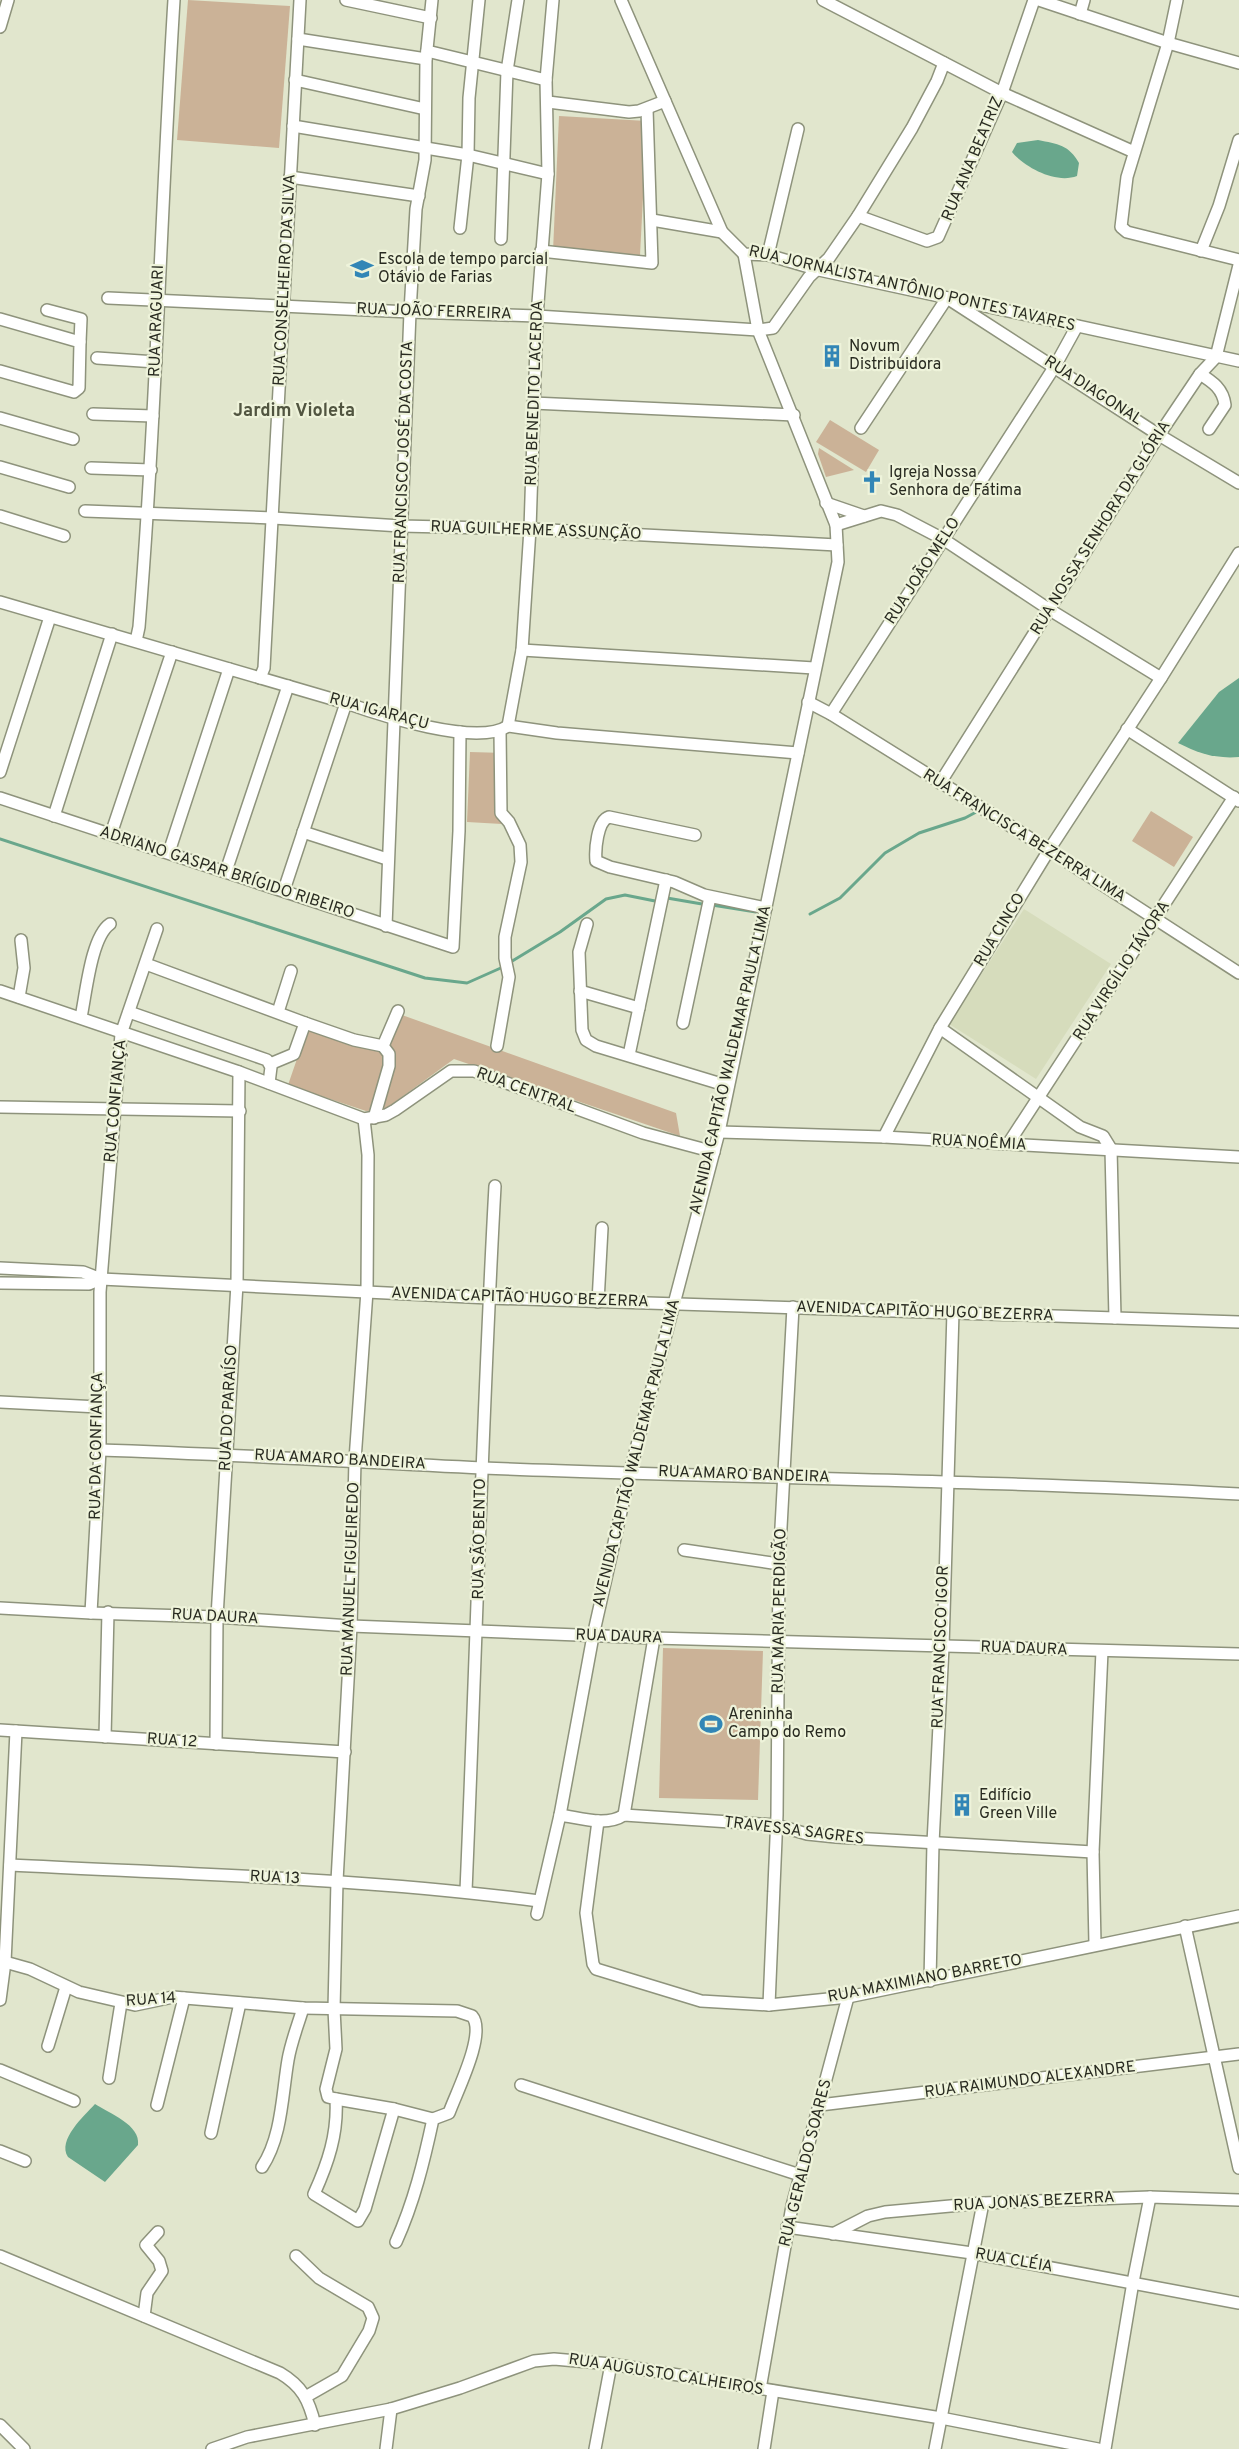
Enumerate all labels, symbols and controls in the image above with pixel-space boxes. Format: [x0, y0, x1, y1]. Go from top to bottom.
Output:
street label: RUA ANA BEATRIZ [938, 94, 1008, 224]
street label: RUA CONSELHEIRO DA SILVA [269, 173, 301, 387]
street label: RUA JORNALISTA ANTÔNIO PONTES TAVARES [747, 240, 1078, 336]
place label: Escola de tempo parcial Otávio de Farias [378, 250, 548, 288]
school or university icon: Escola de tempo parcial Otávio de Farias [349, 256, 375, 282]
street label: RUA ARAGUARI [145, 265, 169, 377]
street label: RUA JOÃO FERREIRA [356, 296, 512, 325]
street label: RUA BENEDITO LACERDA [522, 300, 548, 486]
place label: Novum Distribuidora [849, 337, 941, 375]
street label: RUA FRANCISCO JOSÉ DA COSTA [388, 340, 418, 584]
building icon: Novum Distribuidora [819, 343, 845, 369]
street label: RUA DIAGONAL [1040, 352, 1146, 430]
district label: Jardim Violeta [233, 400, 355, 423]
street label: RUA NOSSA SENHORA DA GLÓRIA [1025, 416, 1176, 639]
place label: Igreja Nossa Senhora de Fátima [889, 463, 1022, 501]
church icon: Igreja Nossa Senhora de Fátima [859, 469, 885, 495]
street label: RUA JOÃO MELO [878, 512, 965, 628]
street label: RUA GUILHERME ASSUNÇÃO [430, 514, 642, 545]
street label: RUA IGARAÇU [327, 689, 431, 735]
street label: RUA FRANCISCA BEZERRA LIMA [919, 765, 1129, 907]
street label: ADRIANO GASPAR BRÍGIDO RIBEIRO [97, 820, 358, 924]
street label: RUA CINCO [970, 889, 1030, 971]
street label: RUA VIRGÍLIO TÁVORA [1068, 896, 1175, 1045]
street label: AVENIDA CAPITÃO WALDEMAR PAULA LIMA [683, 903, 776, 1217]
street label: RUA CONFIANÇA [101, 1038, 131, 1164]
street label: RUA CENTRAL [473, 1064, 579, 1118]
street label: RUA NOÊMIA [931, 1129, 1027, 1155]
street label: AVENIDA CAPITÃO HUGO BEZERRA [391, 1281, 649, 1312]
street label: AVENIDA CAPITÃO HUGO BEZERRA [796, 1295, 1054, 1326]
street label: AVENIDA CAPITÃO WALDEMAR PAULA LIMA [586, 1296, 685, 1609]
street label: RUA DO PARAÍSO [214, 1344, 242, 1472]
street label: RUA DA CONFIANÇA [86, 1372, 108, 1520]
street label: RUA AMARO BANDEIRA [254, 1446, 426, 1474]
street label: RUA AMARO BANDEIRA [658, 1462, 830, 1488]
street label: RUA SÃO BENTO [466, 1478, 491, 1600]
street label: RUA MANUEL FIGUEIREDO [338, 1482, 364, 1676]
street label: RUA MARIA PERDIGÃO [766, 1528, 791, 1694]
street label: RUA FRANCISCO IGOR [928, 1565, 954, 1729]
street label: RUA DAURA [171, 1605, 259, 1629]
street label: RUA DAURA [575, 1625, 663, 1649]
street label: RUA DAURA [980, 1637, 1068, 1661]
place label: Areninha Campo do Remo [728, 1705, 846, 1743]
sports icon: Areninha Campo do Remo [698, 1711, 724, 1737]
street label: RUA 12 [146, 1729, 198, 1753]
place label: Edifício Green Ville [979, 1786, 1057, 1824]
building icon: Edifício Green Ville [949, 1792, 975, 1818]
street label: TRAVESSA SAGRES [723, 1812, 865, 1850]
street label: RUA 13 [249, 1867, 301, 1889]
street label: RUA MAXIMIANO BARRETO [826, 1950, 1024, 2008]
street label: RUA 14 [125, 1988, 177, 2012]
street label: RUA RAIMUNDO ALEXANDRE [923, 2057, 1137, 2103]
street label: RUA GERALDO SOARES [775, 2077, 837, 2249]
street label: RUA JONAS BEZERRA [953, 2188, 1115, 2216]
street label: RUA CLÉIA [974, 2242, 1055, 2278]
street label: RUA AUGUSTO CALHEIROS [567, 2350, 765, 2400]

